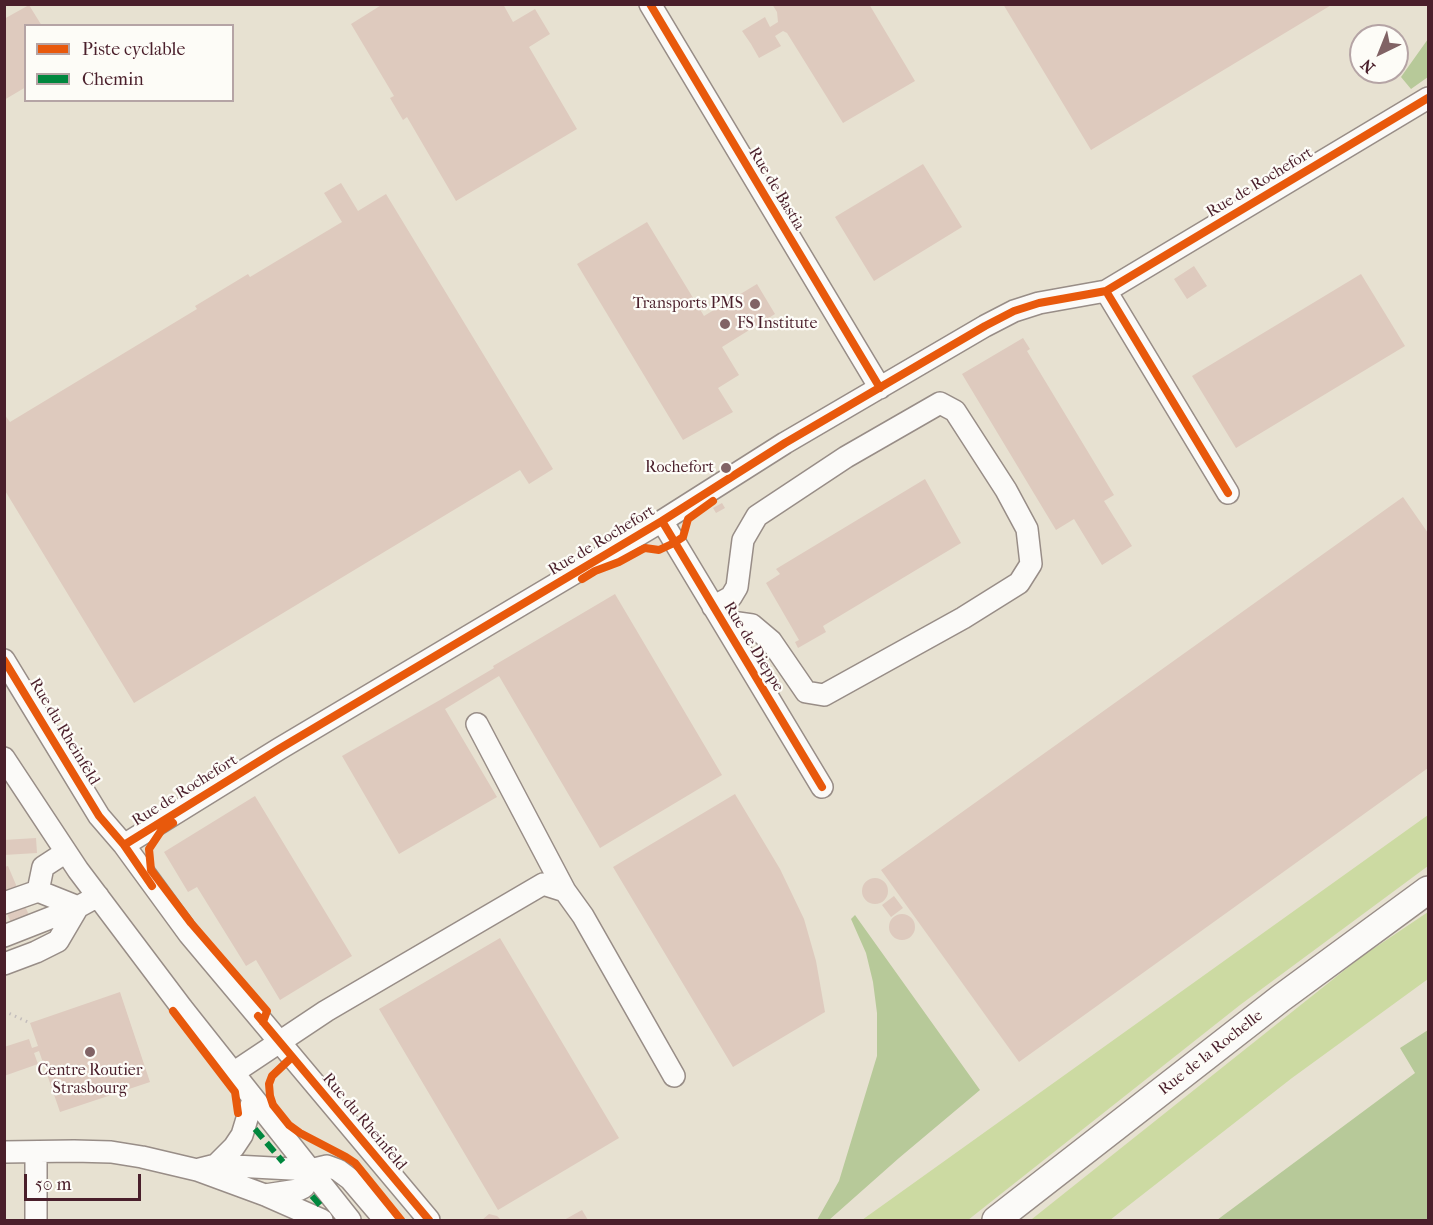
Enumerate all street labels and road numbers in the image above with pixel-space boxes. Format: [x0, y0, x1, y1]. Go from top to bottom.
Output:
street label: Rue de Bastia [744, 144, 808, 234]
street label: Rue de Rochefort [1203, 144, 1317, 222]
street label: Rue de Rochefort [545, 502, 659, 580]
street label: Rue de Dieppe [719, 598, 787, 696]
street label: Rue du Rheinfeld [25, 675, 103, 789]
street label: Rue de Rochefort [129, 751, 241, 831]
street label: Rue de la Rochelle [1155, 1006, 1267, 1100]
street label: Rue du Rheinfeld [318, 1069, 410, 1175]

